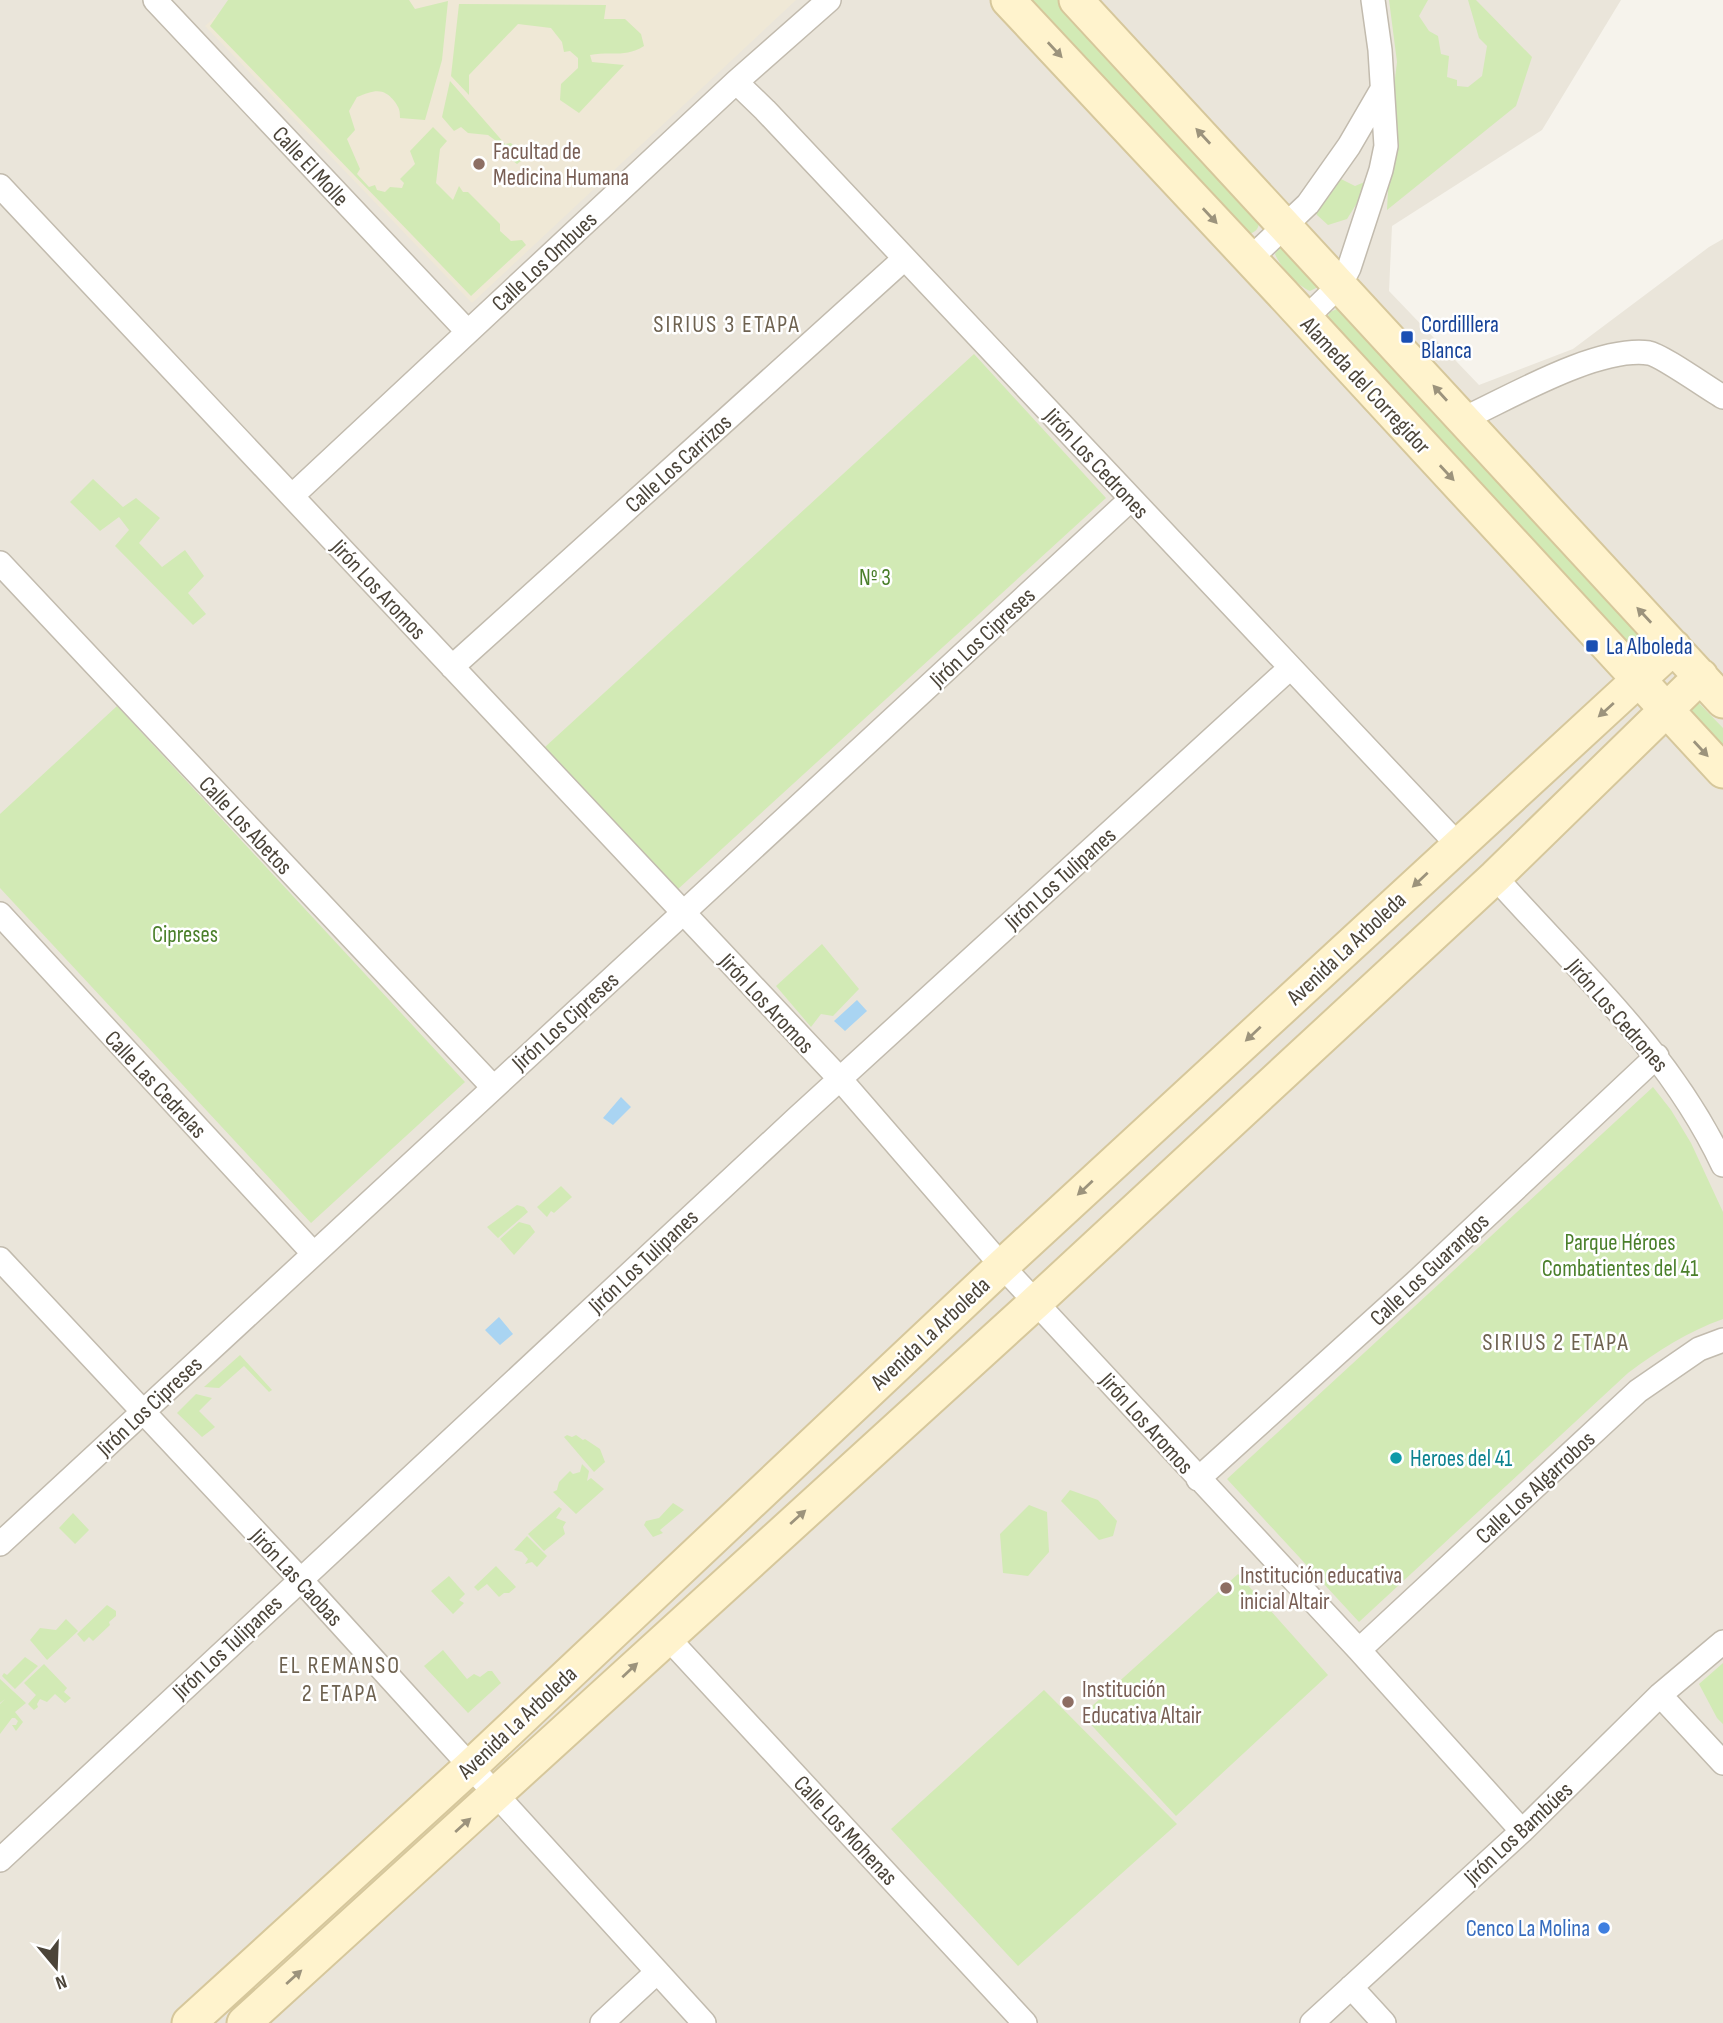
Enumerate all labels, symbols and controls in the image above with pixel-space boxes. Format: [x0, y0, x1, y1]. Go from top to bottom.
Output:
one-way arrow [1047, 41, 1063, 59]
street label: Calle El Molle [266, 121, 354, 213]
one-way arrow [1195, 128, 1211, 145]
place label: Facultad de Medicina Humana [493, 138, 629, 192]
marker: Facultad de Medicina Humana [471, 156, 487, 172]
street label: Calle Los Ombues [486, 206, 603, 318]
one-way arrow [1202, 207, 1218, 225]
district label: SIRIUS 3 ETAPA [653, 310, 801, 339]
street label: Alameda del Corregidor [1294, 310, 1436, 461]
place label: Cordilllera Blanca [1421, 311, 1499, 365]
marker: Cordilllera Blanca [1399, 329, 1415, 345]
one-way arrow [1432, 384, 1448, 402]
street label: Jirón Los Cedrones [1037, 402, 1155, 525]
street label: Calle Los Carrizos [620, 409, 738, 519]
one-way arrow [1439, 464, 1455, 481]
street label: Jirón Los Aromos [324, 533, 432, 646]
park label: Nº 3 [859, 564, 891, 592]
street label: Jirón Los Cipreses [923, 582, 1041, 694]
one-way arrow [1636, 606, 1652, 624]
place label: La Alboleda [1606, 633, 1693, 661]
marker: La Alboleda [1584, 638, 1600, 654]
one-way arrow [1597, 702, 1615, 718]
one-way arrow [1693, 740, 1710, 757]
street label: Calle Los Abetos [193, 771, 298, 881]
street label: Jirón Los Tulipanes [999, 821, 1122, 937]
one-way arrow [1411, 872, 1429, 888]
street label: Avenida La Arboleda [1281, 886, 1412, 1012]
park label: Cipreses [152, 921, 218, 949]
street label: Jirón Los Aromos [712, 947, 820, 1060]
street label: Jirón Los Cedrones [1560, 953, 1674, 1078]
street label: Jirón Los Cipreses [506, 966, 625, 1078]
street label: Calle Las Cedrelas [98, 1025, 212, 1144]
one-way arrow [1244, 1026, 1262, 1042]
one-way arrow [1077, 1180, 1094, 1196]
street label: Jirón Los Tulipanes [582, 1204, 704, 1320]
street label: Calle Los Guarangos [1364, 1207, 1495, 1332]
park label: Parque Héroes Combatientes del 41 [1542, 1229, 1698, 1283]
street label: Avenida La Arboleda [865, 1271, 996, 1397]
district label: SIRIUS 2 ETAPA [1482, 1328, 1630, 1357]
street label: Jirón Los Cipreses [90, 1351, 208, 1463]
street label: Jirón Los Aromos [1093, 1367, 1199, 1480]
street label: Calle Los Algarrobos [1470, 1425, 1601, 1550]
place label: Heroes del 41 [1410, 1445, 1512, 1473]
marker: Heroes del 41 [1388, 1450, 1404, 1466]
one-way arrow [789, 1509, 807, 1525]
street label: Jirón Las Caobas [243, 1522, 349, 1632]
place label: Institución educativa inicial Altair [1240, 1562, 1402, 1616]
marker: Institución educativa inicial Altair [1218, 1580, 1234, 1596]
street label: Jirón Los Tulipanes [166, 1590, 288, 1706]
district label: EL REMANSO 2 ETAPA [279, 1651, 401, 1708]
street label: Avenida La Arboleda [452, 1660, 583, 1786]
one-way arrow [621, 1663, 638, 1679]
place label: Institución Educativa Altair [1082, 1676, 1202, 1730]
marker: Institución Educativa Altair [1060, 1694, 1076, 1710]
street label: Calle Los Mohenas [787, 1770, 903, 1891]
street label: Jirón Los Bambúes [1458, 1776, 1579, 1892]
one-way arrow [454, 1817, 471, 1833]
place label: Cenco La Molina [1466, 1915, 1590, 1943]
marker: Cenco La Molina [1596, 1920, 1612, 1936]
north arrow [21, 1932, 91, 2002]
text: N [53, 1969, 70, 1994]
one-way arrow [285, 1969, 303, 1985]

